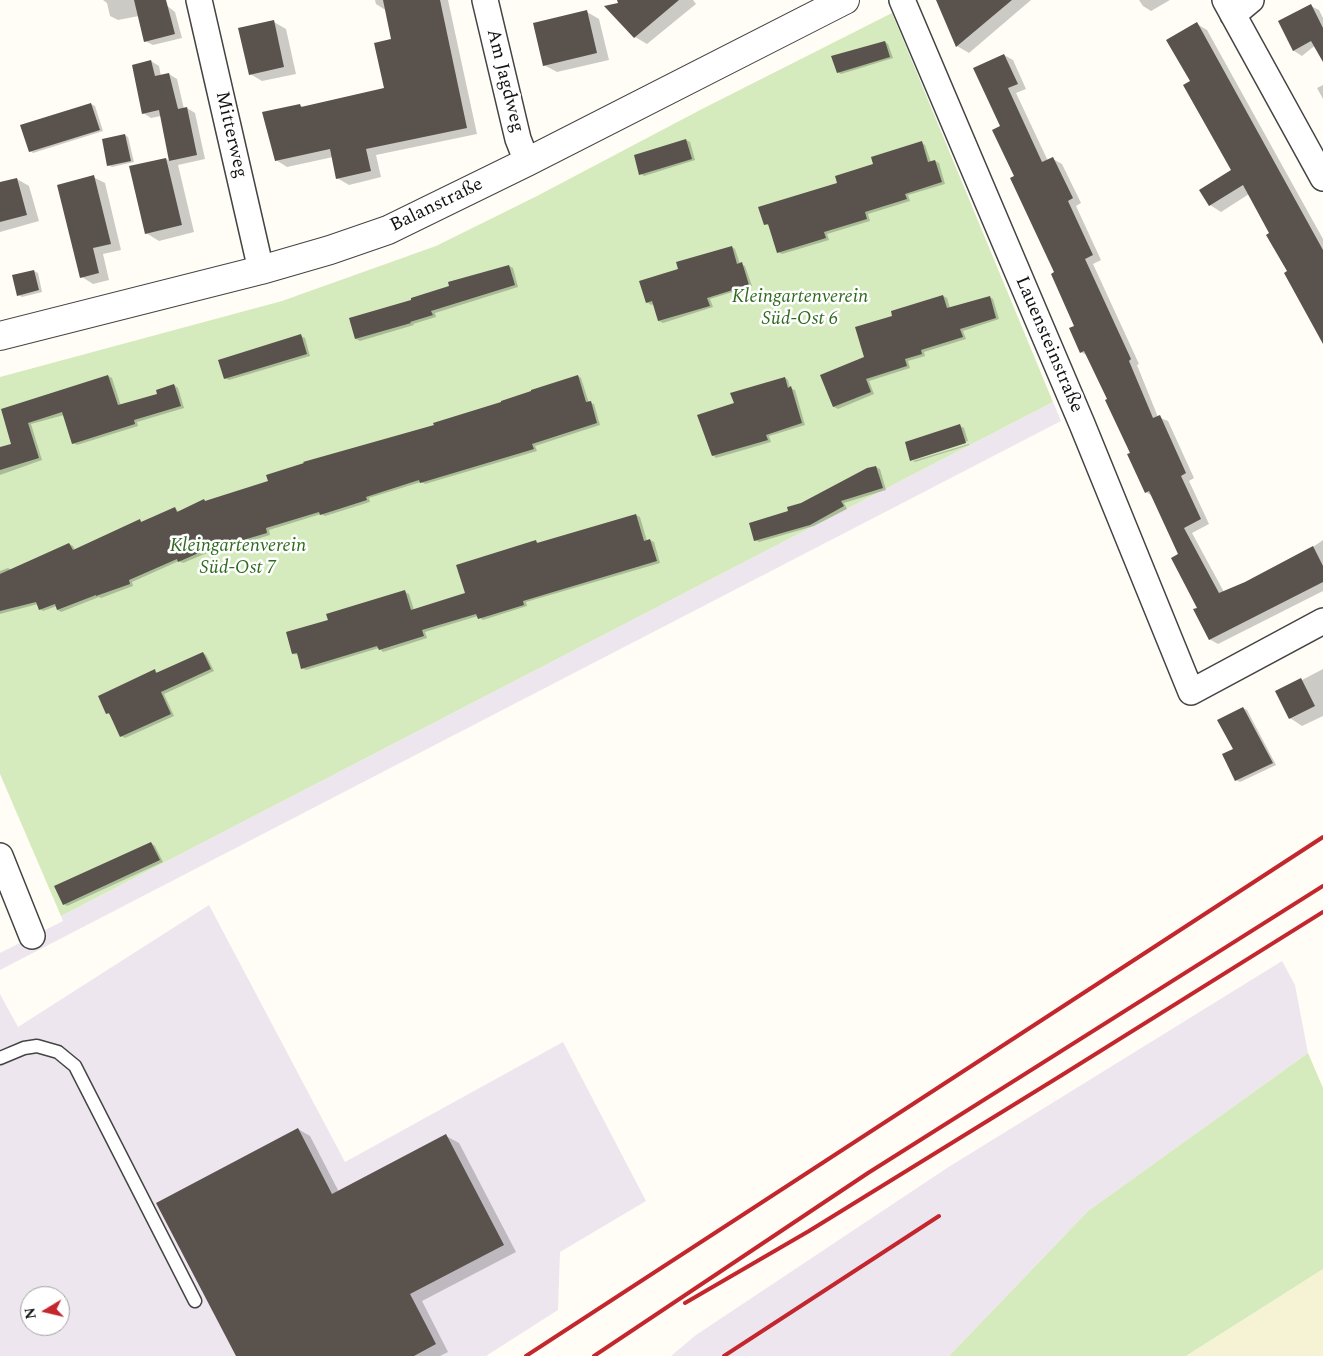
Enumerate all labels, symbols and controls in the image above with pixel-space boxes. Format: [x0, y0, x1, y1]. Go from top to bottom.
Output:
street label: Am Jagdweg [480, 27, 528, 135]
street label: Mitterweg [209, 89, 251, 181]
street label: Balanstraße [387, 174, 487, 238]
street label: Lauensteinstraße [1009, 273, 1087, 417]
park label: Kleingartenverein Süd-Ost 6 [732, 287, 868, 331]
park label: Kleingartenverein Süd-Ost 7 [170, 536, 306, 580]
north arrow [20, 1286, 70, 1336]
text: N [19, 1306, 42, 1321]

